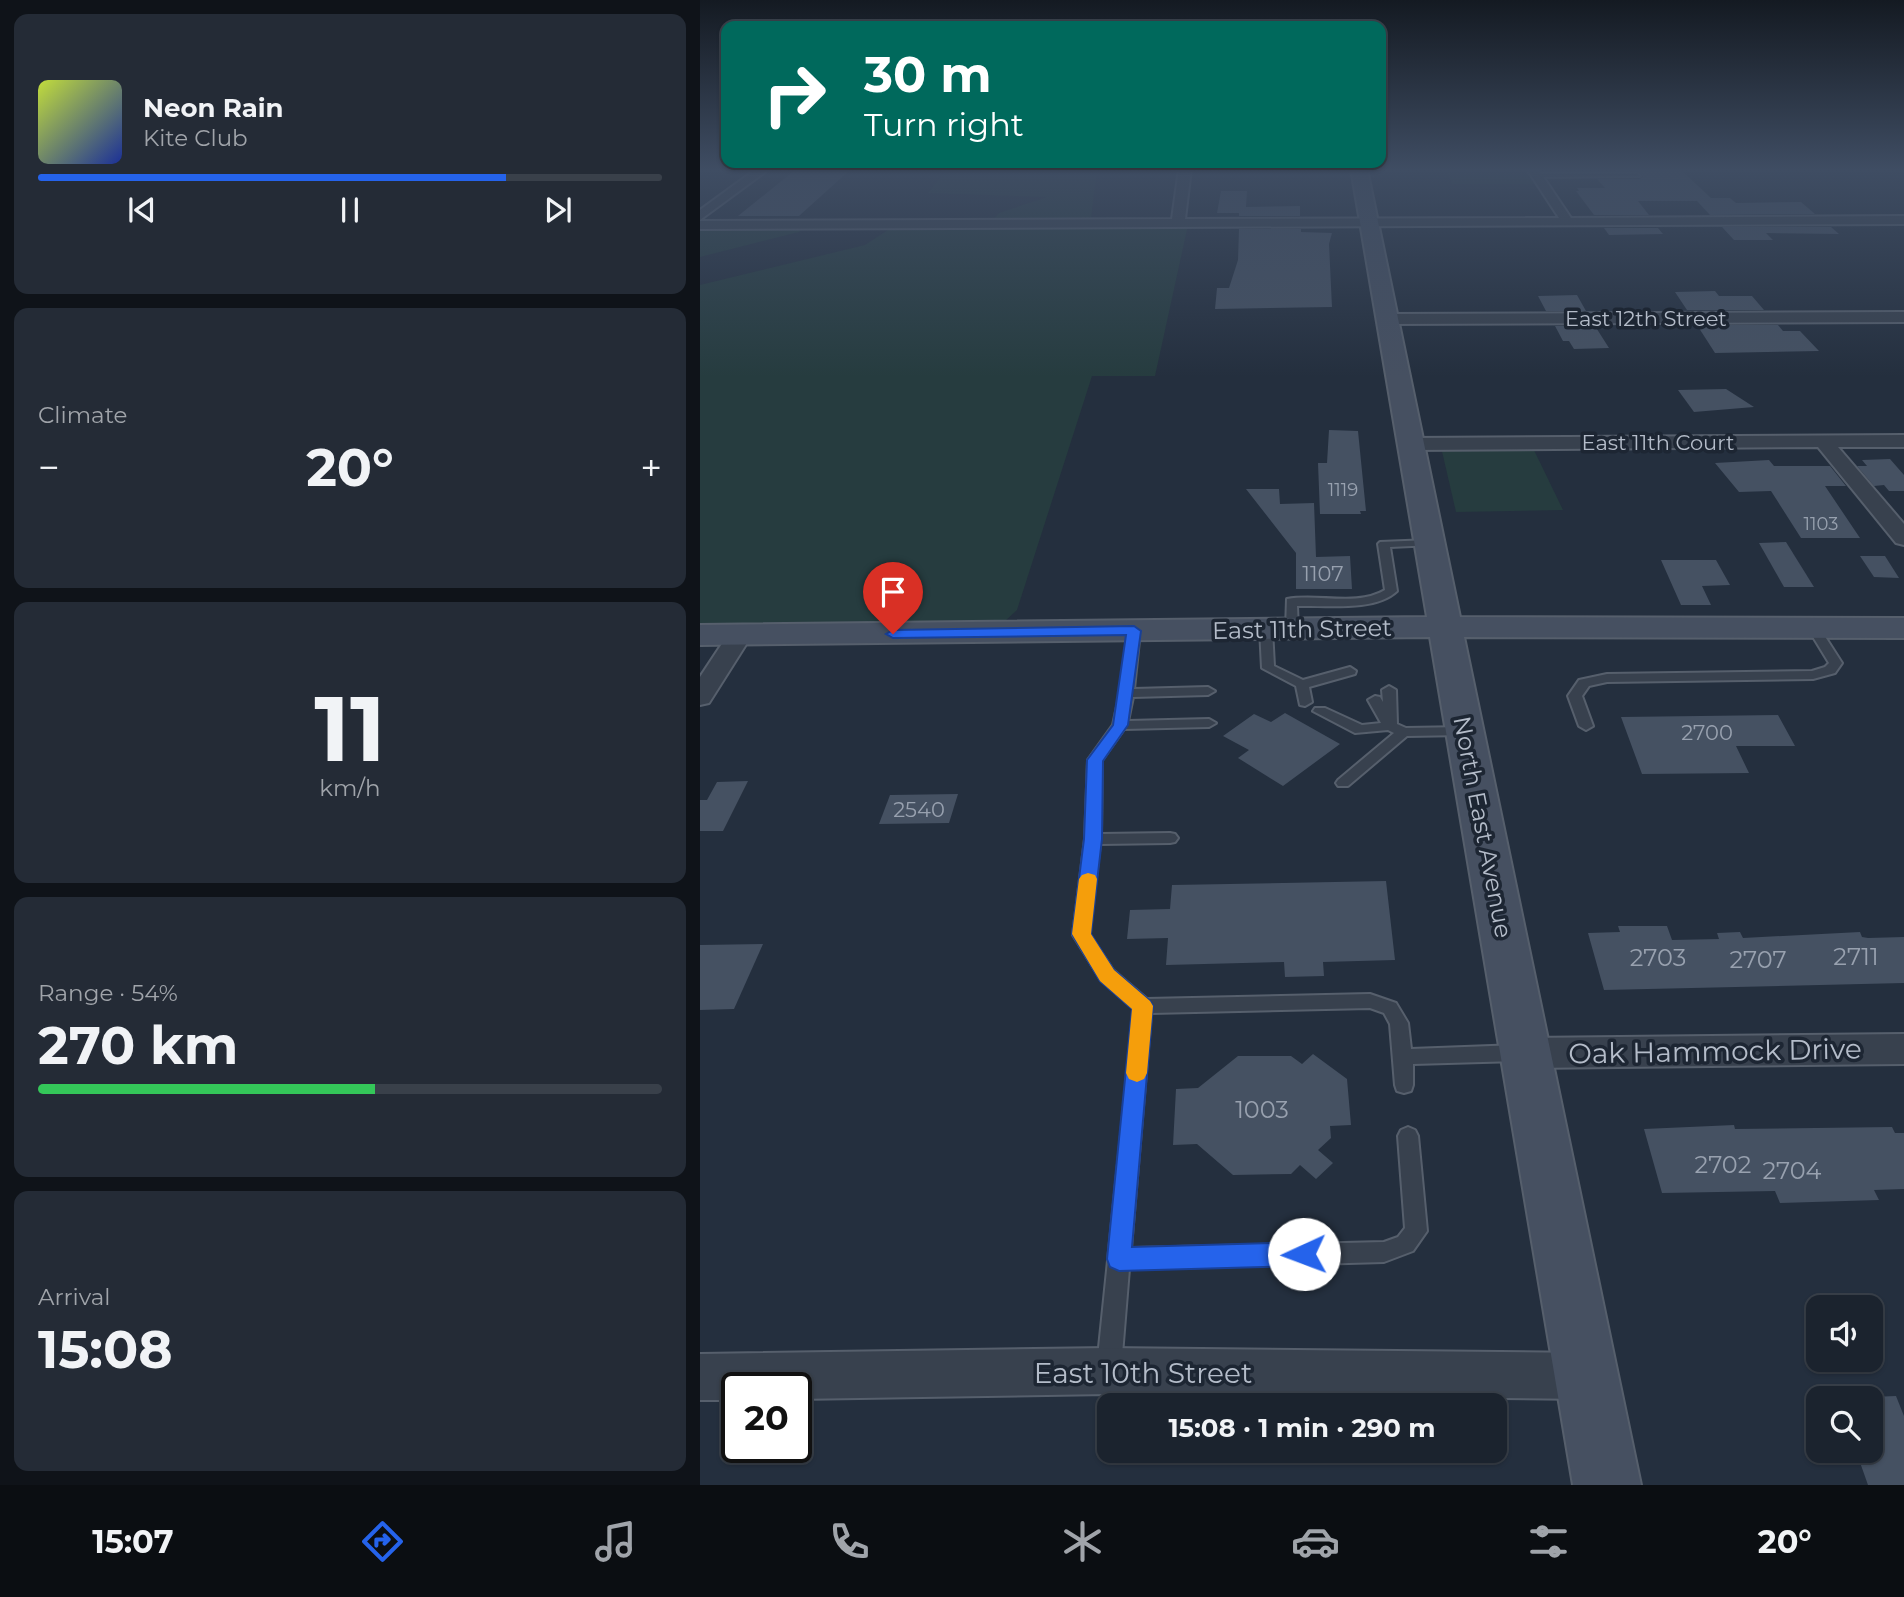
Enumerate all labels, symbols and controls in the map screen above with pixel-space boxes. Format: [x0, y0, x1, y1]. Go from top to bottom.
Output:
text: 30 m [864, 45, 992, 104]
icon: right [749, 49, 840, 140]
text: Neon Rain [143, 92, 284, 124]
text: Turn right [864, 105, 1024, 144]
text: Kite Club [143, 124, 248, 152]
icon: previous [123, 191, 161, 229]
icon: pause [331, 191, 369, 229]
icon: next [539, 191, 577, 229]
street label: East 12th Street [1565, 306, 1727, 331]
text: Climate [38, 401, 127, 429]
street label: East 11th Court [1582, 430, 1734, 455]
text: 20° [306, 436, 394, 499]
text: − [38, 444, 60, 491]
text: + [640, 444, 662, 491]
house number: 1119 [1328, 479, 1358, 501]
house number: 1103 [1804, 513, 1838, 535]
house number: 1107 [1302, 561, 1344, 586]
pin [863, 562, 923, 634]
icon: arrive [874, 573, 912, 611]
street label: East 11th Street [1212, 613, 1392, 645]
text: 11 [314, 673, 386, 784]
street label: North East Avenue [1447, 714, 1519, 940]
house number: 2700 [1681, 720, 1733, 745]
text: km/h [319, 774, 381, 802]
house number: 2540 [893, 797, 945, 822]
house number: 2711 [1833, 942, 1879, 971]
house number: 2703 [1630, 943, 1686, 972]
house number: 2707 [1729, 945, 1787, 974]
text: Range · 54% [38, 979, 178, 1007]
text: 270 km [38, 1014, 238, 1077]
street label: Oak Hammock Drive [1568, 1031, 1862, 1071]
house number: 1003 [1235, 1095, 1289, 1124]
house number: 2702 [1695, 1150, 1751, 1179]
house number: 2704 [1763, 1156, 1822, 1185]
position arrow [1267, 1217, 1341, 1291]
text: Arrival [38, 1283, 111, 1311]
map controls [1806, 1295, 1883, 1463]
button: sound [1806, 1295, 1883, 1372]
text: 15:08 [38, 1318, 173, 1381]
street label: East 10th Street [1034, 1356, 1252, 1390]
speed limit sign: 20 [721, 1372, 812, 1463]
button: search [1806, 1386, 1883, 1463]
text: 15:08 · 1 min · 290 m [1168, 1412, 1436, 1444]
icon: directions [358, 1517, 407, 1566]
icon: music [591, 1517, 640, 1566]
icon: phone [825, 1517, 874, 1566]
icon: climate [1058, 1517, 1107, 1566]
icon: car [1291, 1517, 1340, 1566]
icon: filters [1524, 1517, 1573, 1566]
text: 15:07 [92, 1522, 174, 1561]
text: 20° [1758, 1522, 1812, 1561]

